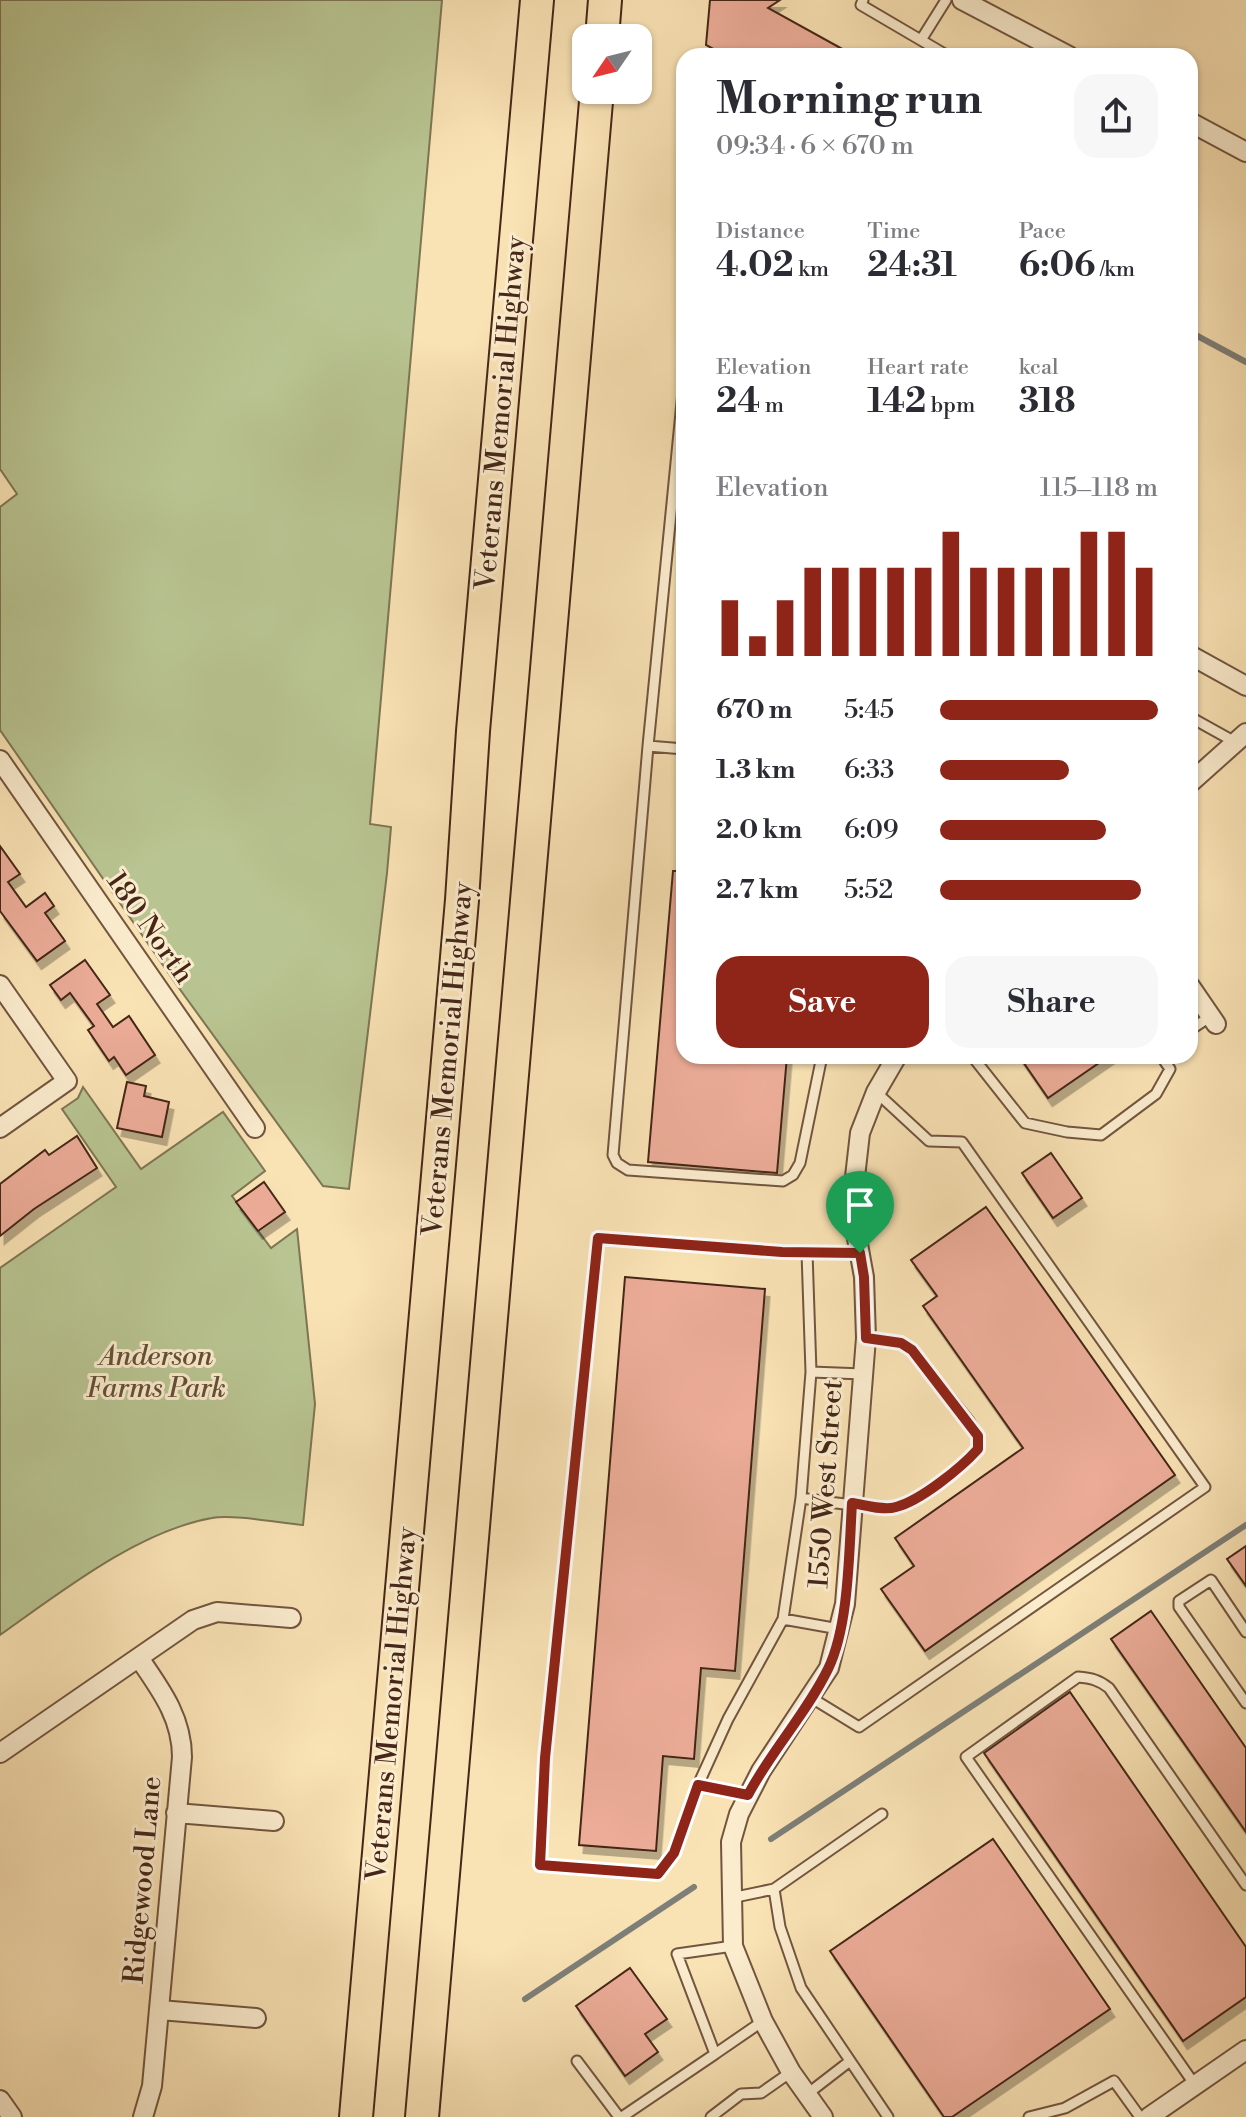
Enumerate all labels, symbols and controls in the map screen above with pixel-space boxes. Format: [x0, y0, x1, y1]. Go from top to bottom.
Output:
north arrow [572, 24, 652, 104]
map controls [572, 24, 652, 104]
text: Morning run [716, 72, 982, 127]
button: share [1074, 74, 1158, 158]
text: 09:34 · 6 × 670 m [716, 130, 914, 162]
text: Distance [716, 218, 805, 245]
text: Time [867, 218, 920, 245]
text: Pace [1019, 218, 1066, 245]
street label: Veterans Memorial Highway [468, 234, 534, 593]
text: 4.02 [716, 245, 794, 287]
text: 24:31 [867, 245, 957, 287]
text: 6:06 [1019, 245, 1096, 287]
text: km [794, 256, 829, 283]
text: /km [1096, 256, 1135, 283]
text: Elevation [716, 354, 811, 381]
text: Heart rate [867, 354, 969, 381]
text: kcal [1019, 354, 1059, 381]
text: 24 [716, 381, 760, 423]
text: 142 [867, 381, 926, 423]
text: 318 [1019, 381, 1076, 423]
text: m [760, 392, 784, 419]
text: bpm [926, 392, 975, 419]
text: Elevation [716, 472, 829, 504]
text: 115–118 m [1040, 472, 1158, 504]
text: 670 m [716, 694, 792, 726]
text: 5:45 [844, 694, 894, 726]
text: 1.3 km [716, 754, 795, 786]
text: 6:33 [844, 754, 894, 786]
text: 2.0 km [716, 814, 802, 846]
text: 6:09 [844, 814, 899, 846]
street label: 180 North [99, 865, 202, 991]
text: 2.7 km [716, 874, 799, 906]
text: 5:52 [844, 874, 893, 906]
street label: Veterans Memorial Highway [415, 880, 481, 1239]
button: Save [716, 956, 929, 1048]
button: Share [945, 956, 1158, 1048]
pin [826, 1171, 894, 1253]
icon: arrive [838, 1183, 882, 1227]
park label: Anderson Farms Park [86, 1339, 226, 1406]
street label: 1550 West Street [801, 1378, 851, 1590]
street label: Veterans Memorial Highway [359, 1525, 425, 1884]
street label: Ridgewood Lane [116, 1775, 170, 1985]

